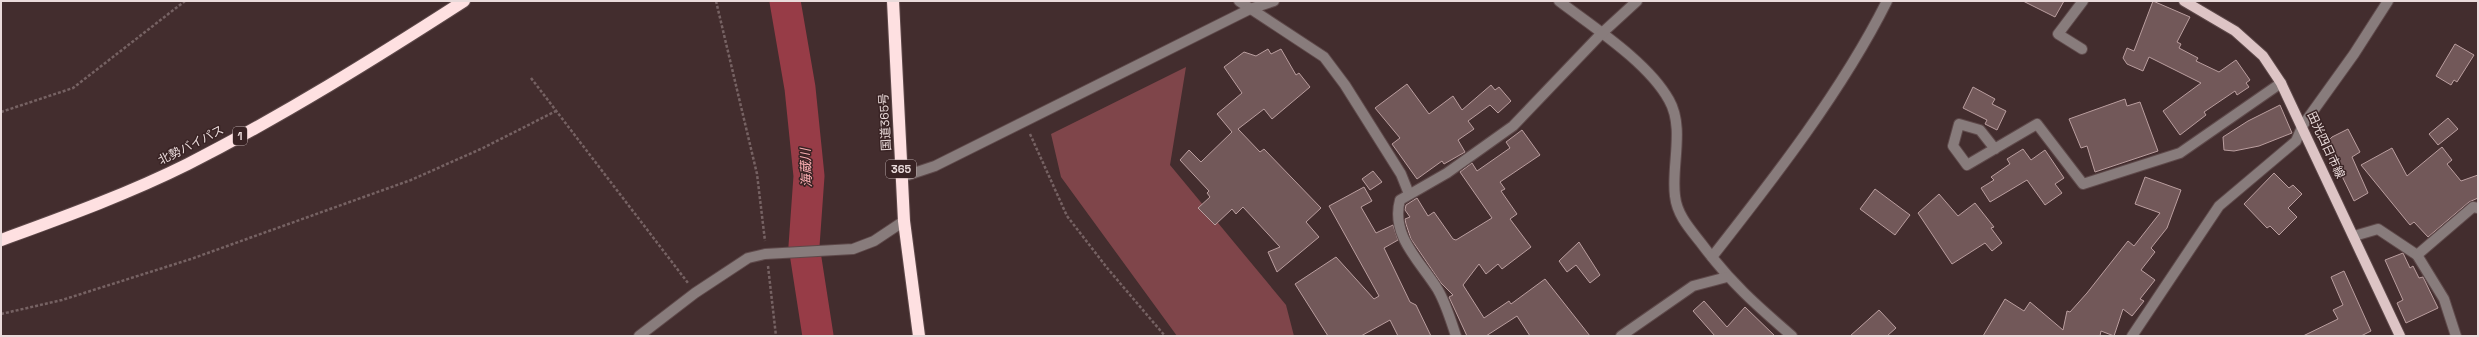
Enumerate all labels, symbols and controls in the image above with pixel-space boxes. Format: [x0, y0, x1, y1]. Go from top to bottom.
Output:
street label: 国道365号 [875, 93, 895, 151]
street label: 田光四日市線 [2304, 109, 2348, 181]
street label: 北勢バイパス [155, 122, 227, 168]
road number: 1 [233, 127, 247, 145]
water label: 海蔵川 [797, 146, 815, 188]
road number: 365 [886, 160, 916, 178]

